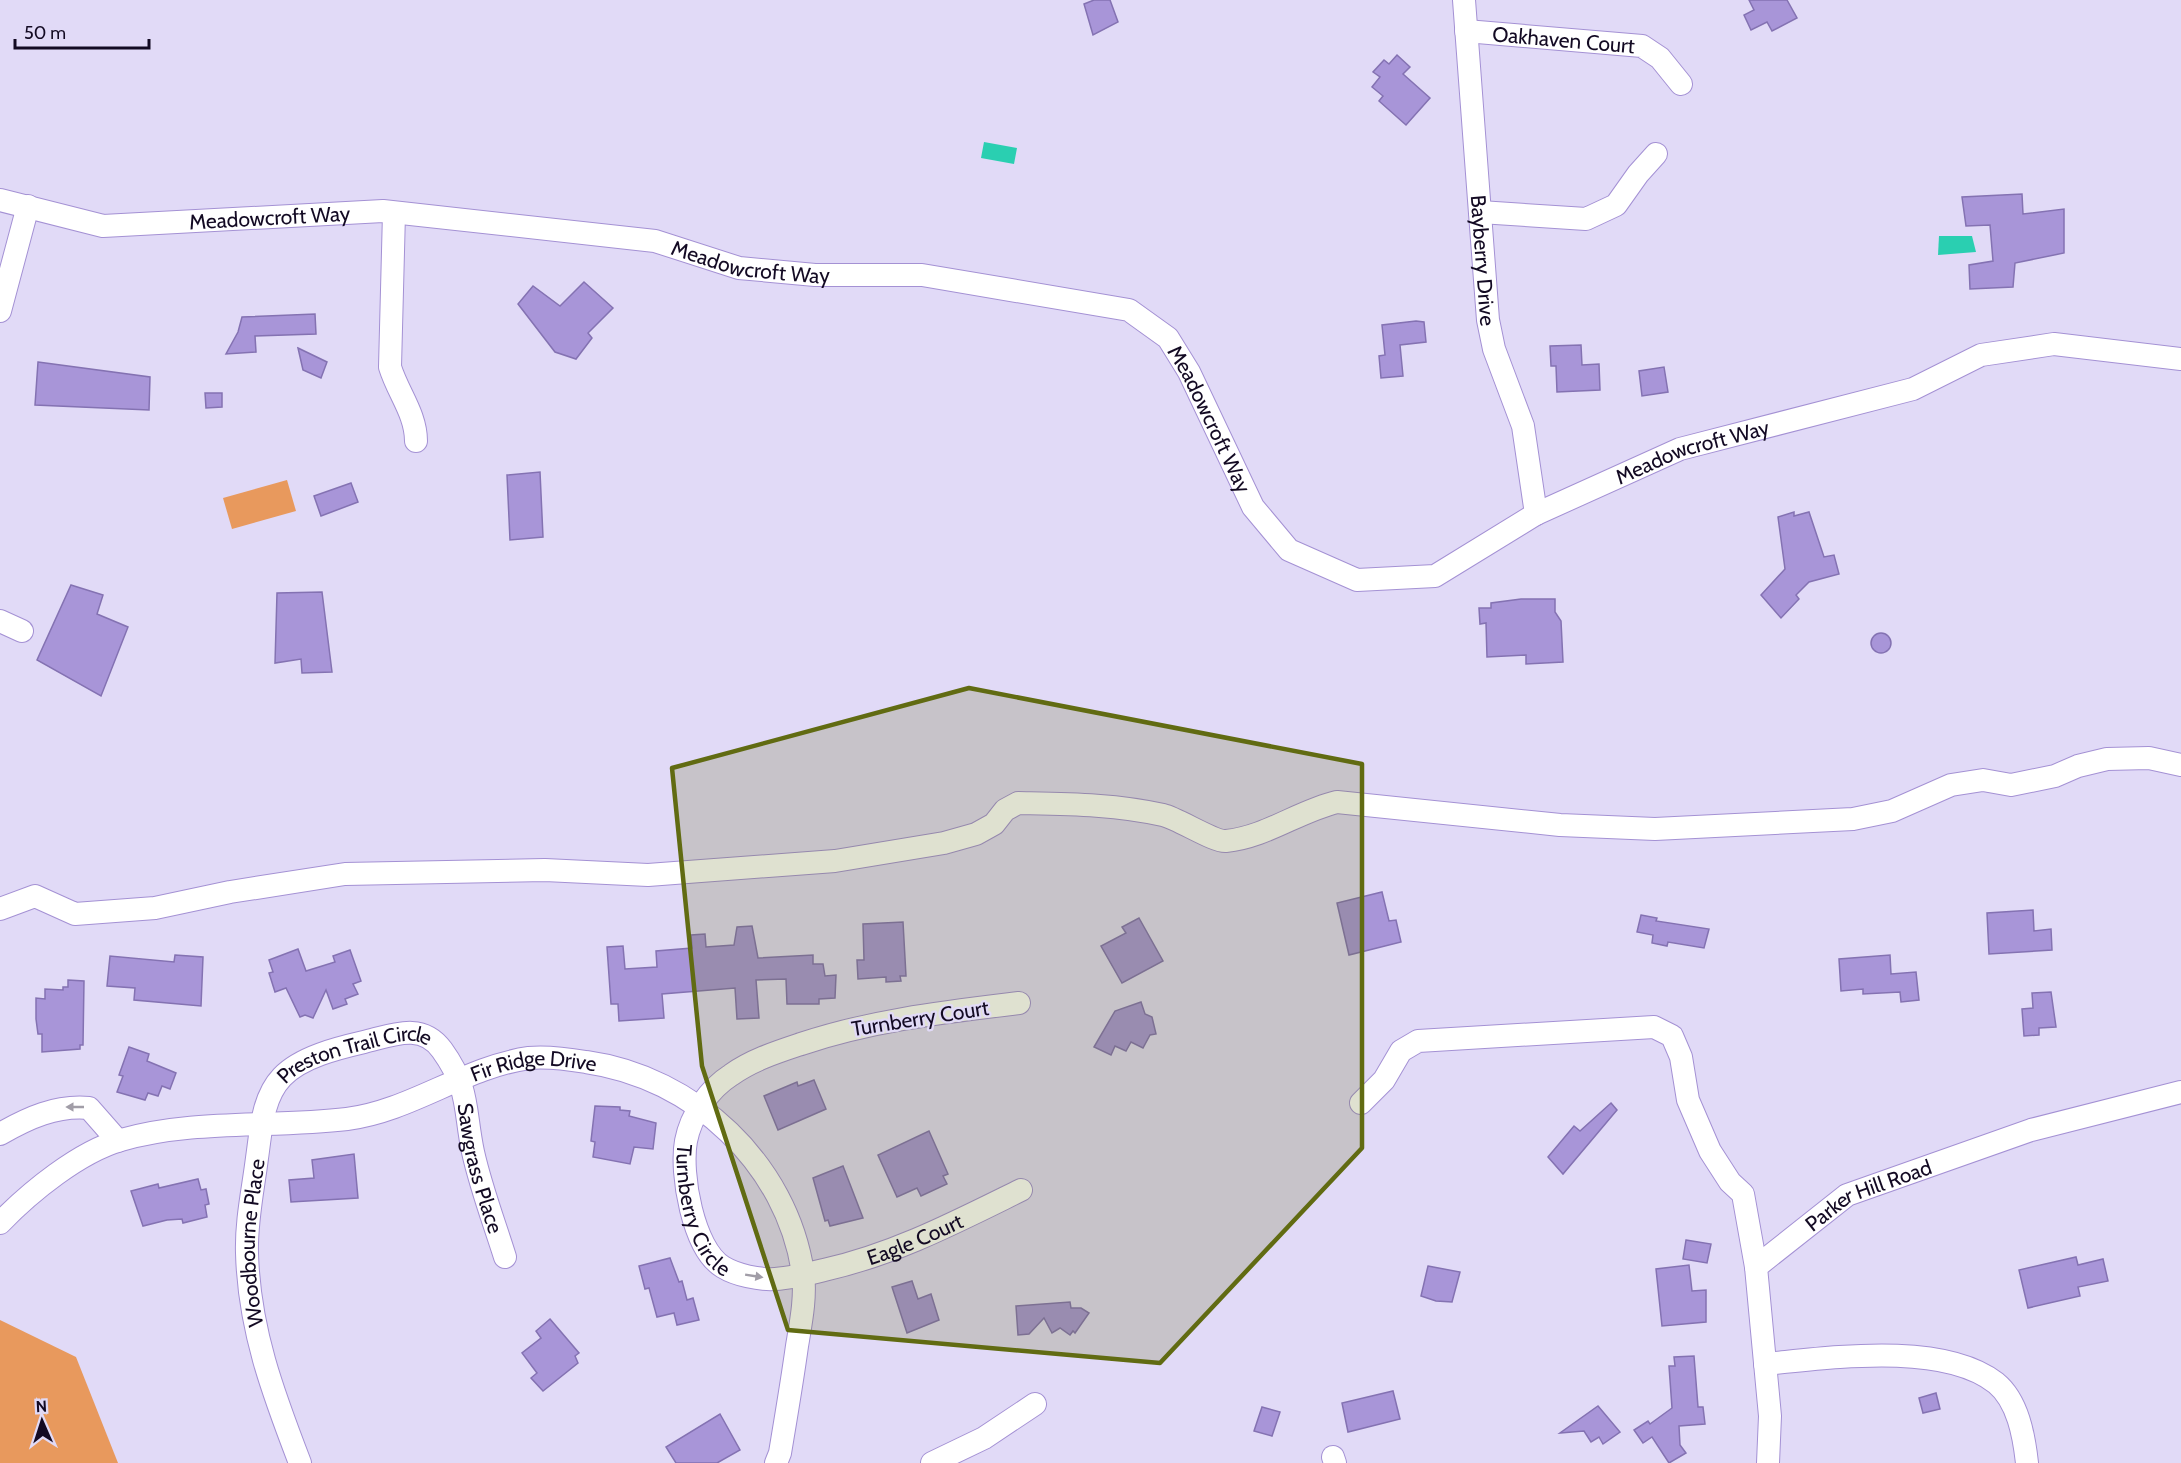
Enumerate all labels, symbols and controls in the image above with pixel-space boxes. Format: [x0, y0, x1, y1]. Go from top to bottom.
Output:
scale bar [15, 12, 148, 50]
street label: Oakhaven Court [1491, 21, 1636, 58]
text: 50 m [24, 22, 66, 44]
street label: Bayberry Drive [1466, 194, 1501, 328]
street label: Meadowcroft Way [188, 200, 351, 234]
street label: Meadowcroft Way [668, 235, 830, 288]
street label: Meadowcroft Way [1163, 340, 1257, 497]
street label: Meadowcroft Way [1611, 414, 1772, 489]
street label: Turnberry Court [850, 995, 990, 1041]
street label: Preston Trail Circle [271, 1020, 437, 1088]
street label: Fir Ridge Drive [467, 1045, 599, 1086]
street label: Sawgrass Place [453, 1101, 509, 1237]
one-way arrow [65, 1102, 84, 1112]
street label: Turnberry Circle [672, 1143, 735, 1281]
street label: Parker Hill Road [1800, 1154, 1935, 1236]
street label: Woodbourne Place [234, 1157, 269, 1329]
street label: Eagle Court [863, 1208, 967, 1270]
one-way arrow [744, 1272, 763, 1281]
north arrow [12, 1391, 72, 1451]
text: N [35, 1397, 47, 1416]

